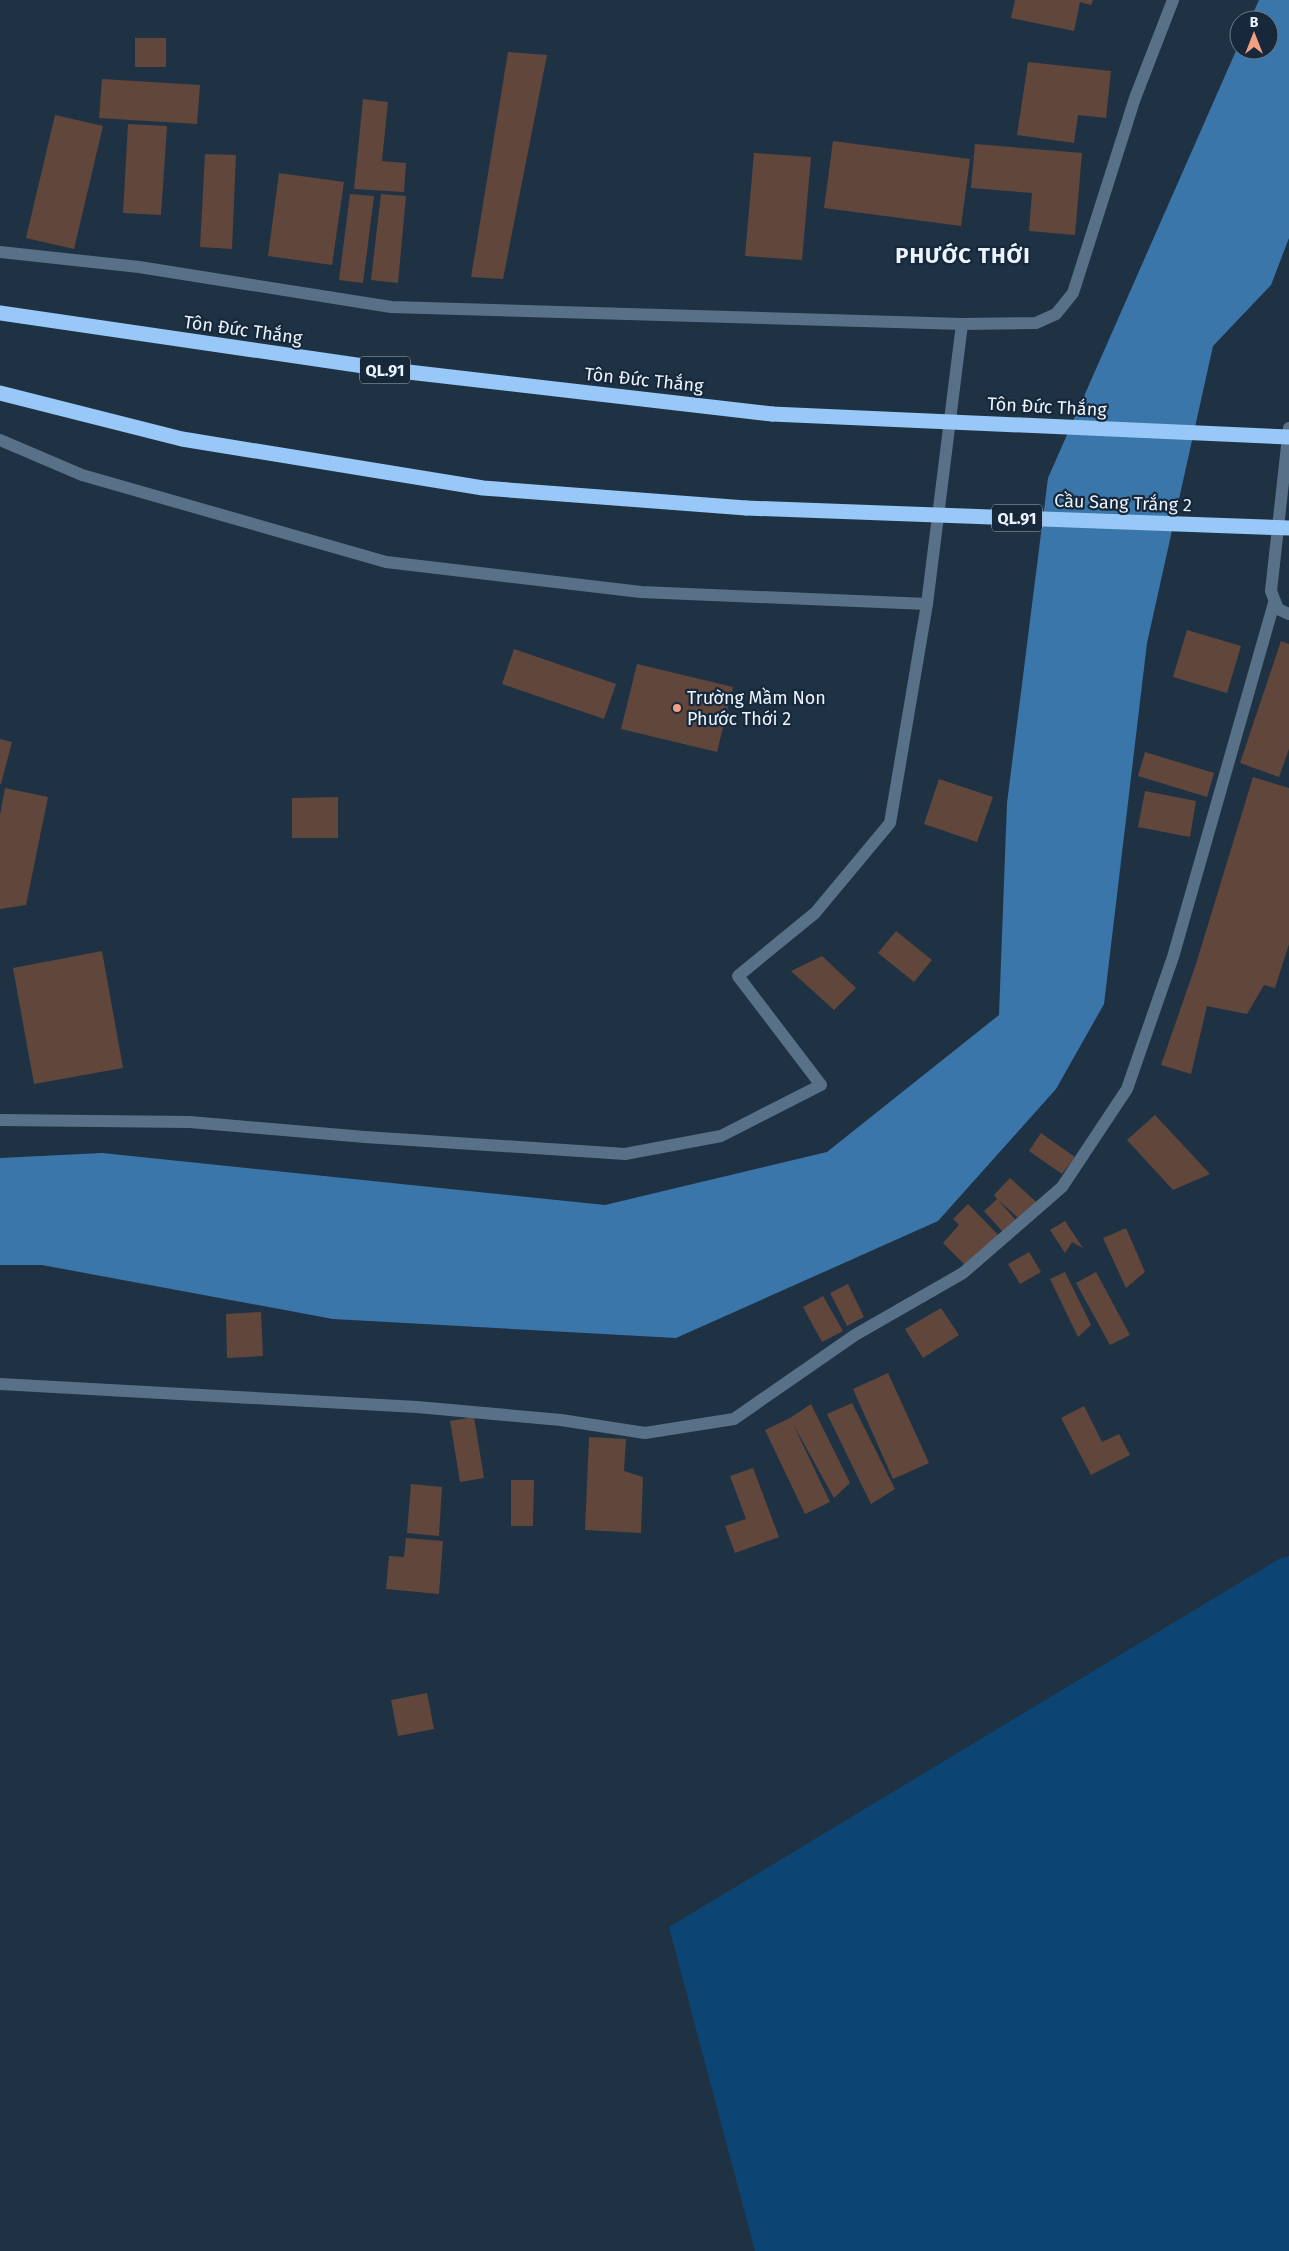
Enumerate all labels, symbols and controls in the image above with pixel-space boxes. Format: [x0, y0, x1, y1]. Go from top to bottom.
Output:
north arrow [1229, 10, 1279, 60]
text: B [1250, 14, 1259, 31]
district label: PHƯỚC THỚI [895, 242, 1031, 269]
street label: Tôn Đức Thắng [182, 310, 304, 349]
road number: QL.91 [360, 356, 410, 384]
street label: Tôn Đức Thắng [584, 362, 705, 397]
street label: Tôn Đức Thắng [987, 392, 1108, 421]
street label: Cầu Sang Trắng 2 [1054, 489, 1192, 516]
road number: QL.91 [992, 504, 1042, 532]
place label: Trường Mầm Non Phước Thới 2 [687, 687, 826, 730]
marker: Trường Mầm Non Phước Thới 2 [671, 702, 683, 714]

